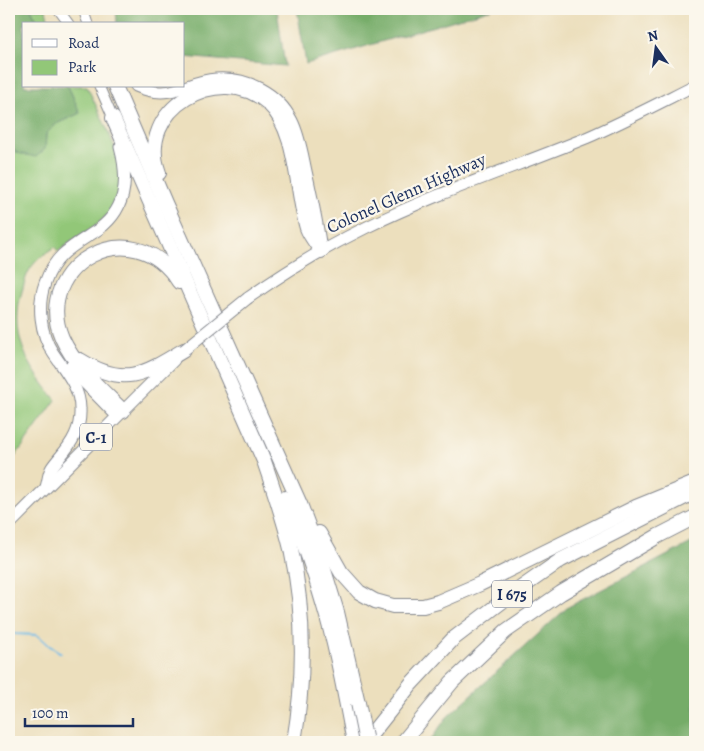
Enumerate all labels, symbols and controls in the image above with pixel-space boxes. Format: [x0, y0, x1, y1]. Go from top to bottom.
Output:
legend [22, 22, 185, 88]
north arrow [632, 22, 682, 72]
text: N [646, 25, 660, 46]
text: Road [68, 33, 100, 53]
text: Park [68, 57, 97, 77]
street label: Colonel Glenn Highway [323, 147, 490, 239]
road number: C-1 [80, 424, 112, 451]
road number: I 675 [492, 580, 532, 608]
scale bar [25, 696, 132, 728]
text: 100 m [32, 703, 69, 723]

